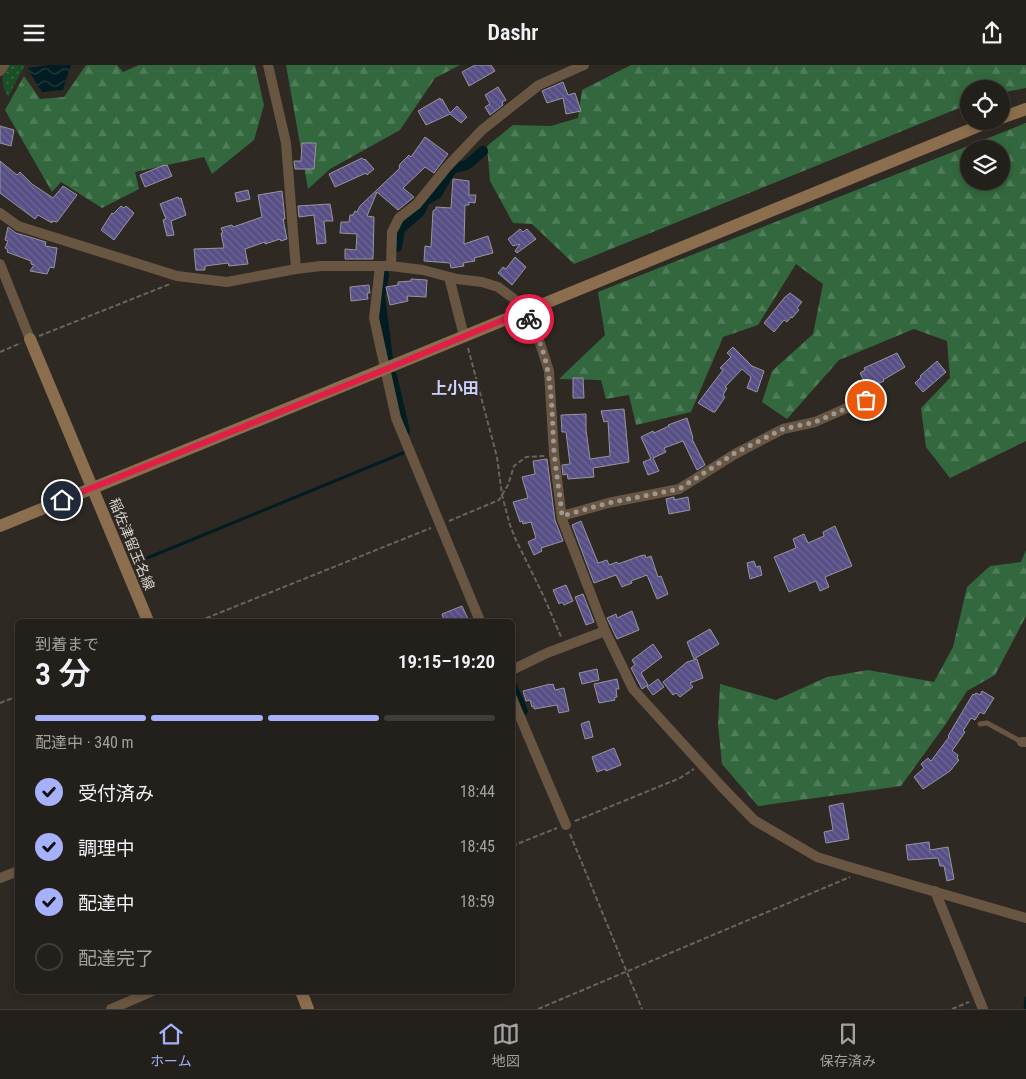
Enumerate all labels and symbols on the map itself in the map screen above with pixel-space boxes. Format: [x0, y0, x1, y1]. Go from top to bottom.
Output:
courier [504, 294, 554, 344]
district label: 上小田 [431, 379, 479, 398]
pin [845, 379, 887, 421]
pin [41, 479, 83, 521]
street label: 稲佐津留玉名線 [106, 496, 158, 592]

